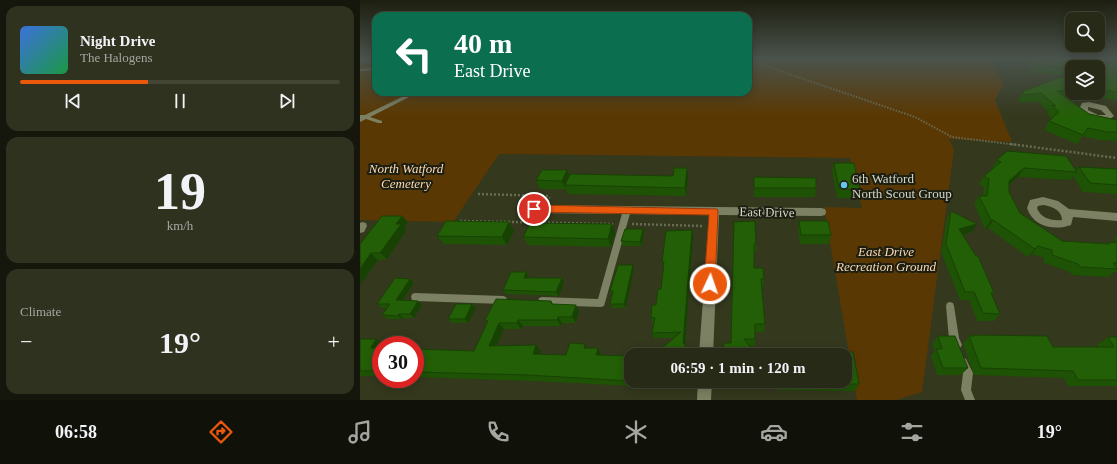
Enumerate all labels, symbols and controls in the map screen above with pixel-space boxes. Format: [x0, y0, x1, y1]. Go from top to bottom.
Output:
map controls [1065, 12, 1105, 100]
button: search [1065, 12, 1105, 52]
icon: left [388, 28, 440, 80]
text: 40 m [454, 28, 512, 59]
text: Night Drive [80, 33, 155, 49]
text: The Halogens [80, 50, 153, 65]
button: layers [1065, 60, 1105, 100]
text: East Drive [454, 61, 530, 81]
icon: previous [62, 90, 84, 112]
icon: pause [169, 90, 191, 112]
icon: next [276, 90, 298, 112]
park label: North Watford Cemetery [368, 161, 444, 191]
text: 19 [154, 163, 206, 220]
place label: 6th Watford North Scout Group [852, 171, 952, 201]
marker: 6th Watford North Scout Group [839, 180, 849, 190]
pin [517, 192, 551, 226]
icon: arrive [523, 198, 545, 220]
street label: East Drive [739, 204, 795, 220]
text: km/h [167, 218, 193, 233]
park label: East Drive Recreation Ground [835, 244, 936, 274]
position arrow [689, 263, 731, 305]
text: Climate [20, 304, 61, 319]
text: 19° [159, 326, 201, 359]
text: − [20, 329, 32, 354]
text: + [328, 329, 340, 354]
speed limit sign: 30 [372, 336, 424, 388]
text: 06:59 · 1 min · 120 m [671, 360, 806, 376]
icon: directions [207, 418, 235, 446]
icon: music [346, 418, 374, 446]
icon: phone [484, 418, 512, 446]
icon: climate [622, 418, 650, 446]
icon: car [760, 418, 788, 446]
icon: filters [898, 418, 926, 446]
text: 06:58 [55, 422, 97, 442]
text: 19° [1037, 422, 1062, 442]

